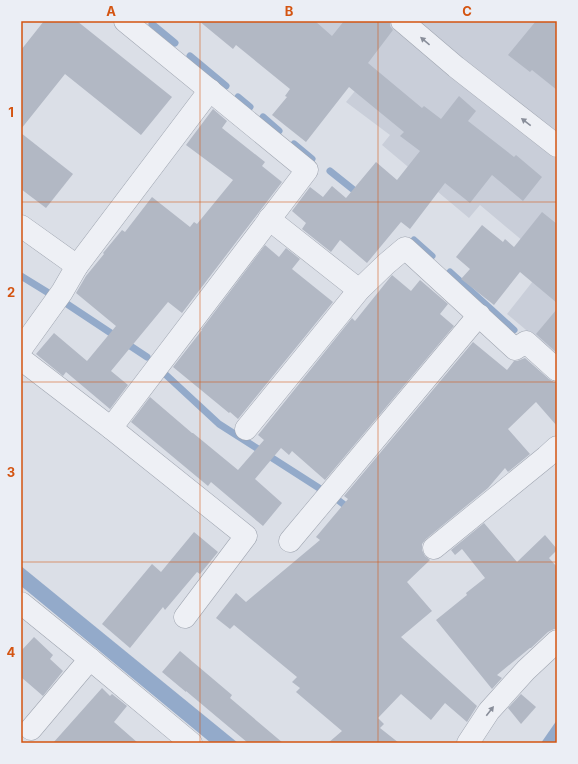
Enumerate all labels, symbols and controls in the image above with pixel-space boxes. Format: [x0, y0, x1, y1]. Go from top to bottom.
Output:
text: A [106, 3, 116, 19]
text: B [285, 3, 294, 19]
text: C [462, 3, 472, 19]
one-way arrow [420, 36, 430, 45]
text: 1 [8, 104, 14, 120]
one-way arrow [521, 118, 532, 126]
text: 2 [7, 284, 15, 300]
text: 3 [7, 464, 15, 480]
text: 4 [7, 644, 16, 660]
one-way arrow [485, 705, 494, 716]

